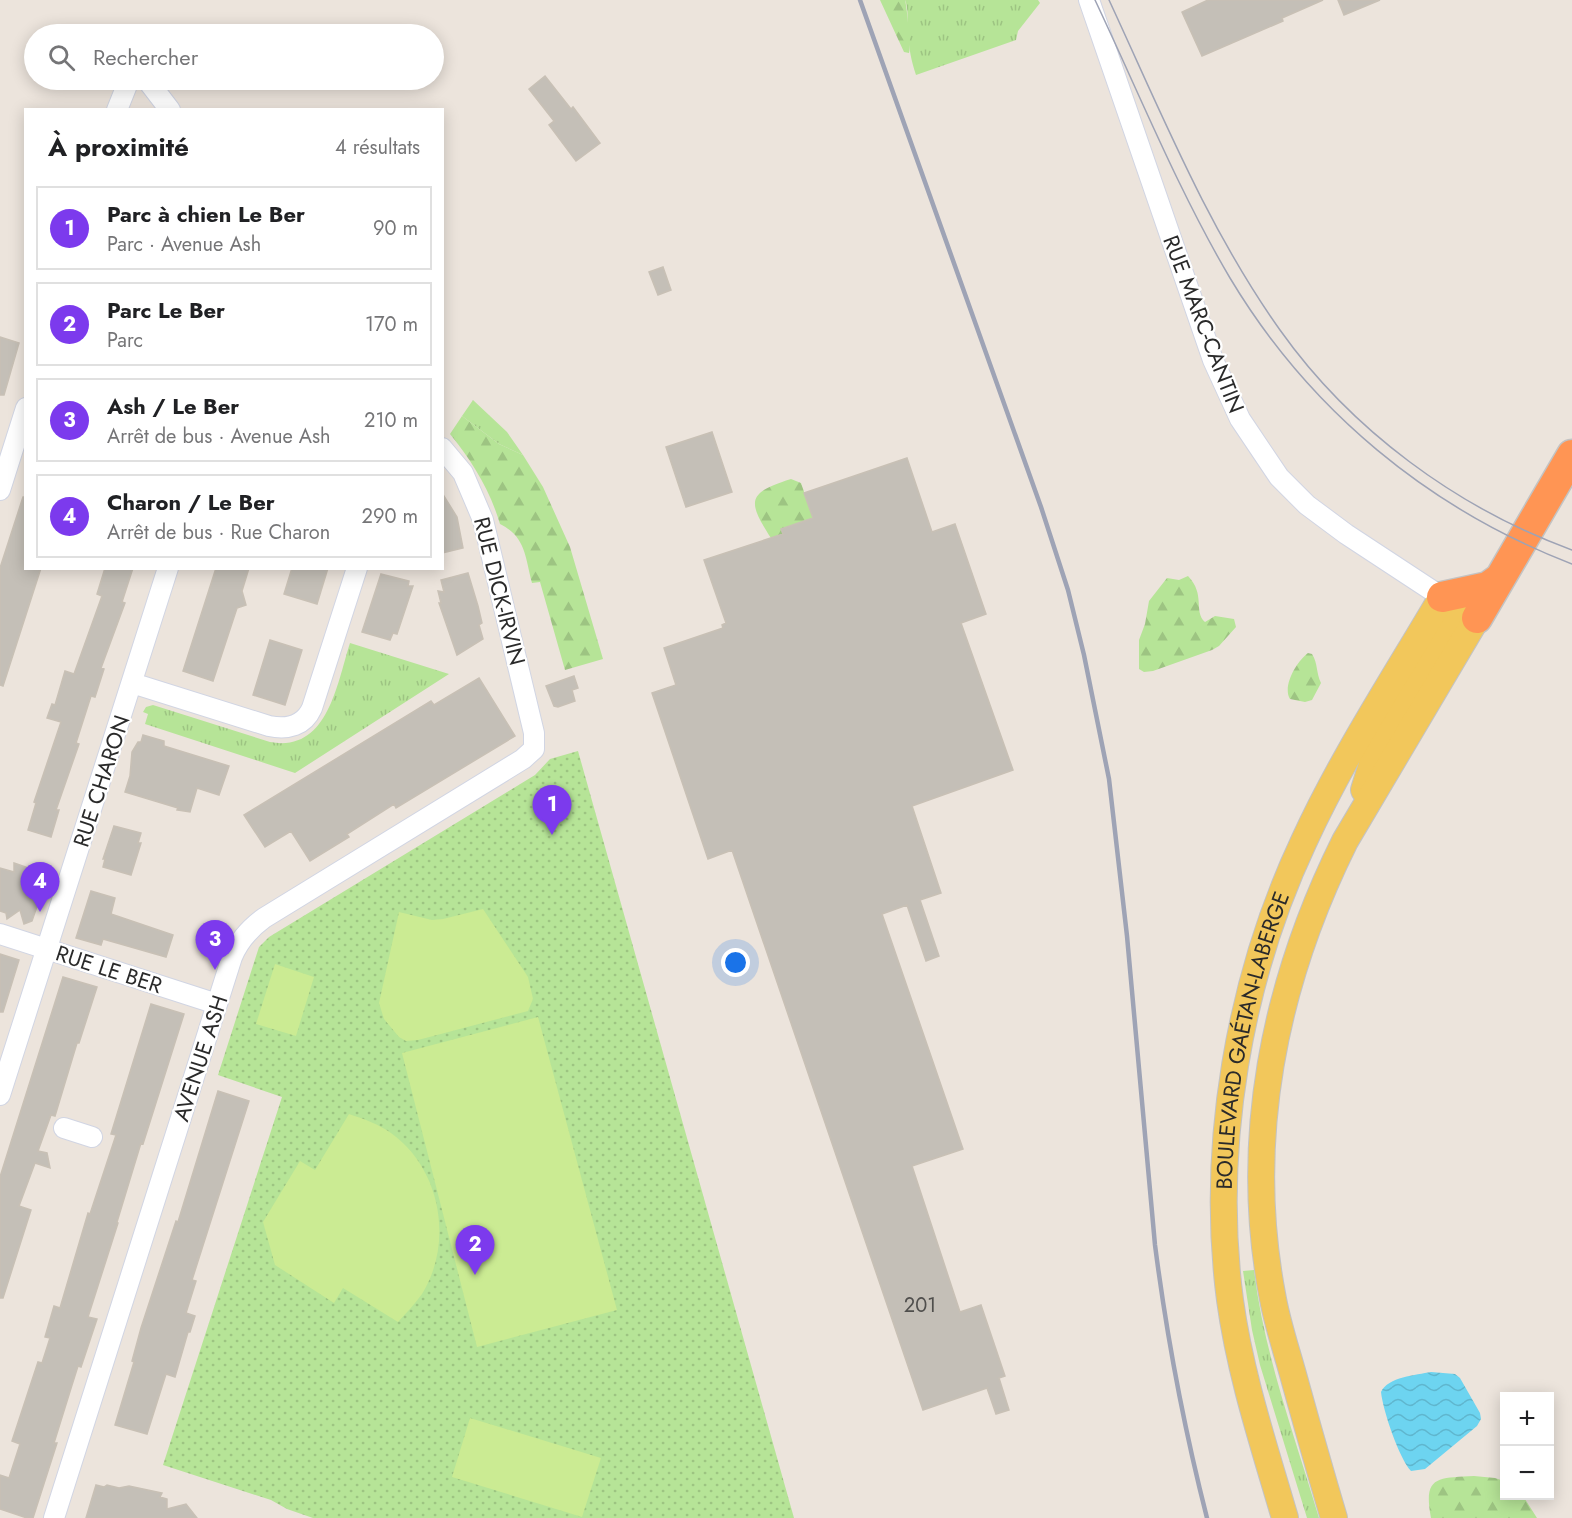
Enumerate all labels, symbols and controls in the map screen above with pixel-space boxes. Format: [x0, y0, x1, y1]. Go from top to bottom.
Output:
search box [24, 24, 444, 90]
icon: search [45, 41, 78, 74]
text: Rechercher [93, 41, 198, 73]
text: À proximité [48, 128, 189, 166]
text: 4 résultats [335, 133, 420, 162]
text: Parc à chien Le Ber [107, 198, 305, 230]
text: 1 [64, 214, 75, 243]
text: 90 m [373, 214, 418, 243]
text: Parc · Avenue Ash [107, 230, 261, 259]
street label: RUE MARC-CANTIN [1155, 230, 1253, 418]
text: Parc Le Ber [107, 294, 225, 326]
text: 2 [63, 310, 76, 339]
text: 170 m [365, 310, 418, 339]
text: Parc [107, 326, 143, 355]
text: Ash / Le Ber [107, 390, 239, 422]
text: 3 [63, 406, 76, 435]
text: 210 m [364, 406, 418, 435]
text: Arrêt de bus · Avenue Ash [107, 422, 330, 451]
text: Charon / Le Ber [107, 486, 275, 518]
text: 4 [63, 502, 76, 531]
text: 290 m [362, 502, 418, 531]
street label: RUE DICK-IRVIN [466, 513, 534, 669]
text: Arrêt de bus · Rue Charon [107, 518, 330, 547]
street label: RUE CHARON [65, 711, 137, 851]
pin: 1 [532, 786, 572, 835]
pin: 4 [20, 862, 60, 912]
street label: BOULEVARD GAÉTAN-LABERGE [1208, 887, 1297, 1190]
pin: 3 [196, 920, 234, 970]
street label: RUE LE BER [52, 937, 167, 1001]
your location [721, 948, 750, 977]
street label: AVENUE ASH [165, 991, 235, 1125]
pin: 2 [456, 1226, 494, 1275]
house number: 201 [904, 1291, 936, 1320]
map controls [1500, 1392, 1554, 1500]
button: + [1500, 1392, 1554, 1446]
button: − [1500, 1446, 1554, 1500]

